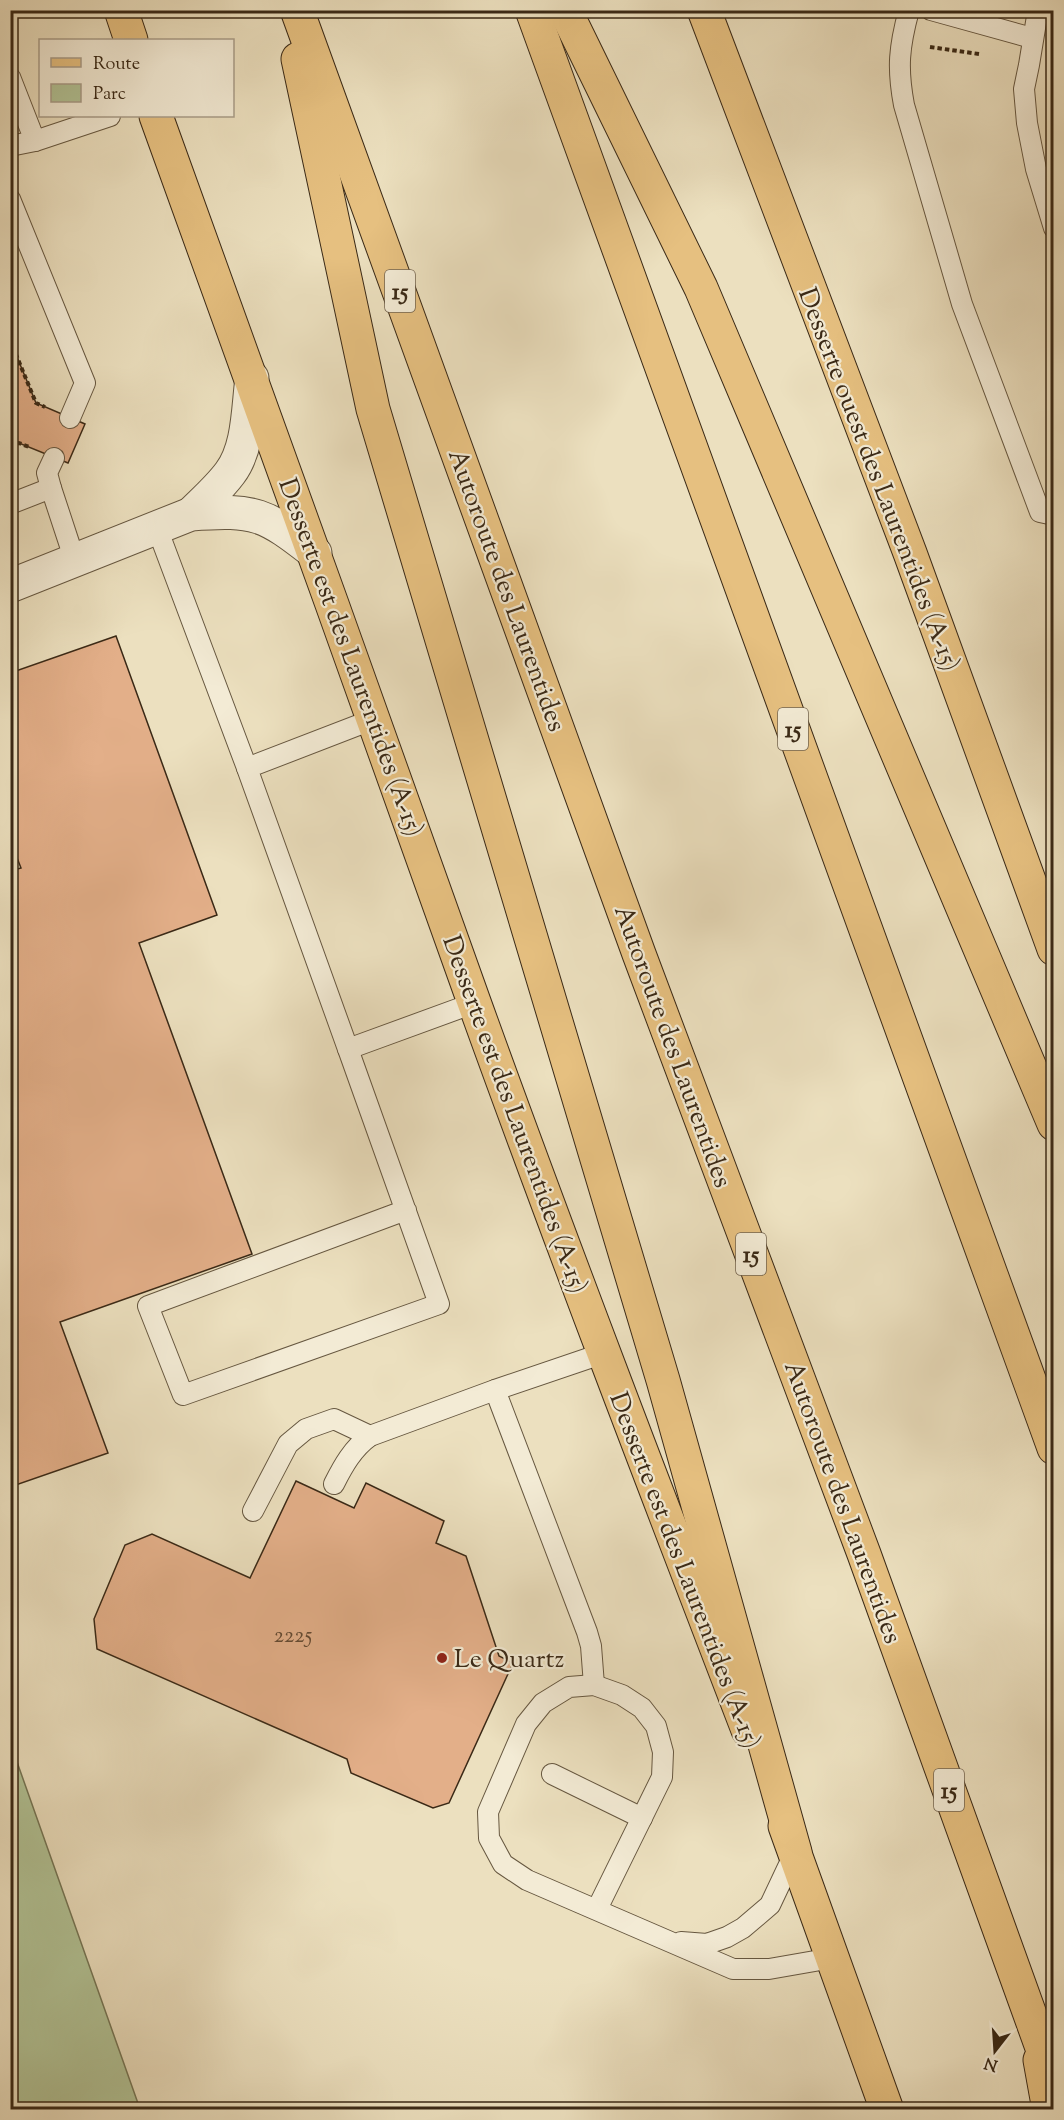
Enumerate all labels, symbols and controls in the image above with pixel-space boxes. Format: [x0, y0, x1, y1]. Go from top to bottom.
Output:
legend [39, 39, 234, 117]
text: Route [93, 52, 140, 78]
text: Parc [93, 82, 126, 108]
road number: 15 [385, 270, 415, 312]
street label: Desserte ouest des Laurentides (A-15) [787, 283, 968, 677]
street label: Autoroute des Laurentides [437, 444, 574, 737]
street label: Desserte est des Laurentides (A-15) [267, 474, 432, 842]
road number: 15 [778, 708, 808, 750]
street label: Autoroute des Laurentides [603, 900, 740, 1193]
street label: Desserte est des Laurentides (A-15) [431, 931, 596, 1299]
road number: 15 [736, 1233, 766, 1275]
street label: Autoroute des Laurentides [773, 1356, 910, 1649]
street label: Desserte est des Laurentides (A-15) [599, 1387, 769, 1754]
house number: 2225 [274, 1621, 313, 1653]
place label: Le Quartz [454, 1642, 564, 1679]
marker: Le Quartz [435, 1651, 449, 1665]
road number: 15 [934, 1769, 964, 1811]
north arrow [965, 2021, 1025, 2081]
text: N [982, 2050, 1001, 2076]

